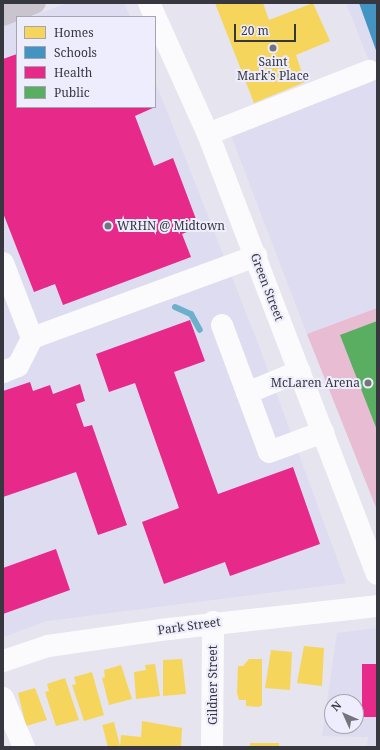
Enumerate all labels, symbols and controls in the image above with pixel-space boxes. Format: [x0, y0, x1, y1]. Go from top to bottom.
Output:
legend [16, 16, 156, 108]
scale bar [236, 16, 298, 42]
text: 20 m [241, 22, 269, 39]
text: Homes [54, 24, 94, 41]
marker: Saint Mark's Place [268, 43, 278, 53]
text: Schools [54, 44, 97, 61]
place label: Saint Mark's Place [237, 55, 309, 83]
text: Health [54, 64, 92, 81]
text: Public [54, 84, 90, 101]
place label: WRHN @ Midtown [117, 219, 225, 233]
marker: WRHN @ Midtown [102, 220, 114, 232]
street label: Green Street [247, 251, 287, 323]
place label: McLaren Arena [271, 376, 360, 390]
marker: McLaren Arena [363, 378, 373, 388]
street label: Park Street [157, 614, 221, 638]
street label: Gildner Street [206, 645, 220, 725]
north arrow [324, 694, 364, 734]
text: N [327, 698, 344, 714]

